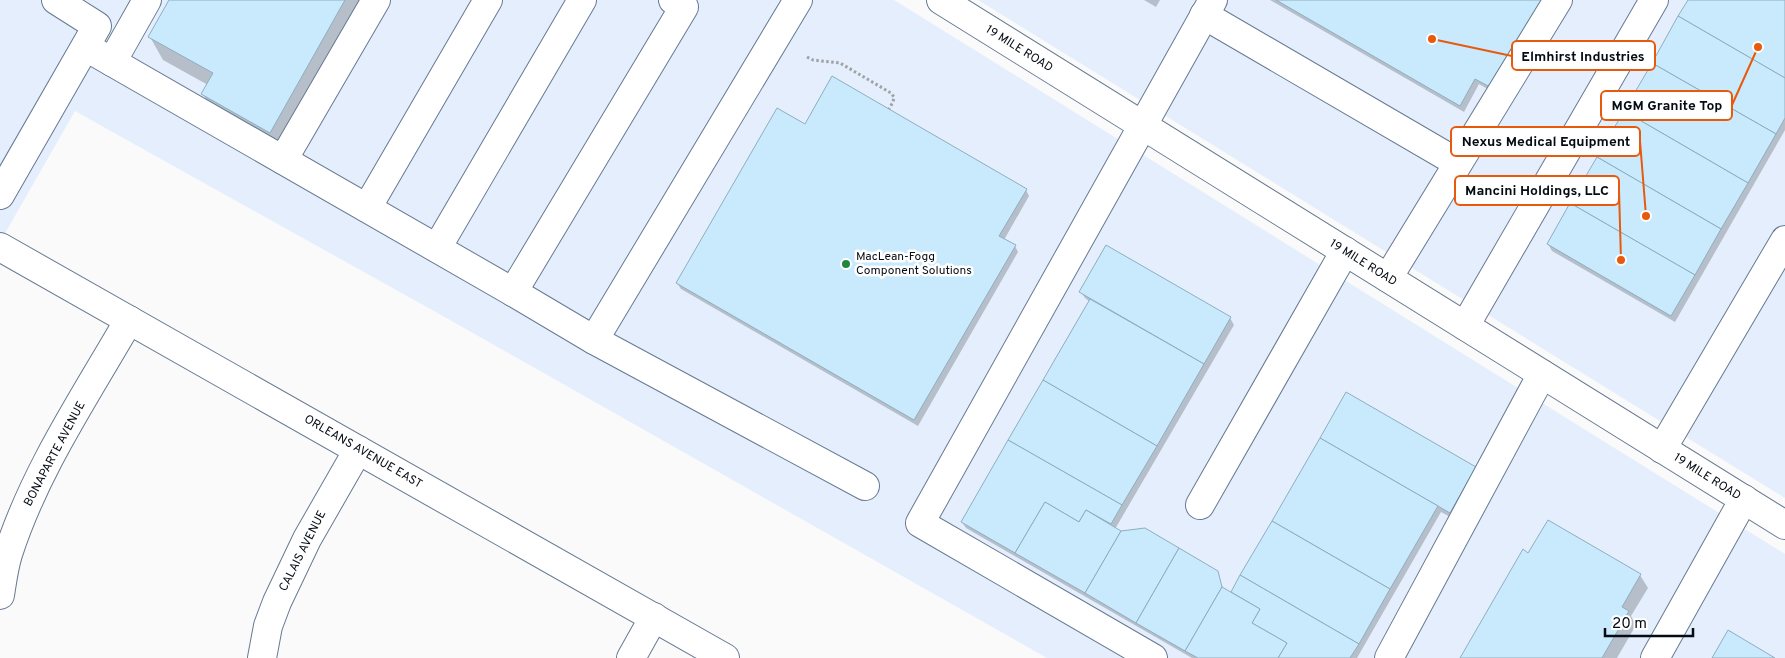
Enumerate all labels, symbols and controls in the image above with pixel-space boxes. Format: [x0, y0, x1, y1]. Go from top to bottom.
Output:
street label: 19 MILE ROAD [982, 22, 1056, 76]
callout: Elmhirst Industries [1512, 41, 1655, 70]
text: Elmhirst Industries [1521, 49, 1645, 66]
callout: MGM Granite Top [1601, 91, 1732, 120]
text: MGM Granite Top [1612, 98, 1722, 115]
callout: Nexus Medical Equipment [1451, 127, 1640, 156]
text: Nexus Medical Equipment [1462, 134, 1630, 151]
callout: Mancini Holdings, LLC [1455, 176, 1619, 205]
text: Mancini Holdings, LLC [1465, 183, 1609, 200]
street label: 19 MILE ROAD [1326, 236, 1400, 290]
place label: MacLean-Fogg Component Solutions [856, 249, 972, 279]
marker: MacLean-Fogg Component Solutions [840, 258, 852, 270]
street label: BONAPARTE AVENUE [20, 399, 90, 509]
street label: ORLEANS AVENUE EAST [301, 412, 425, 492]
street label: 19 MILE ROAD [1670, 450, 1744, 504]
street label: CALAIS AVENUE [276, 508, 330, 594]
scale bar [1605, 606, 1692, 638]
text: 20 m [1612, 615, 1647, 634]

